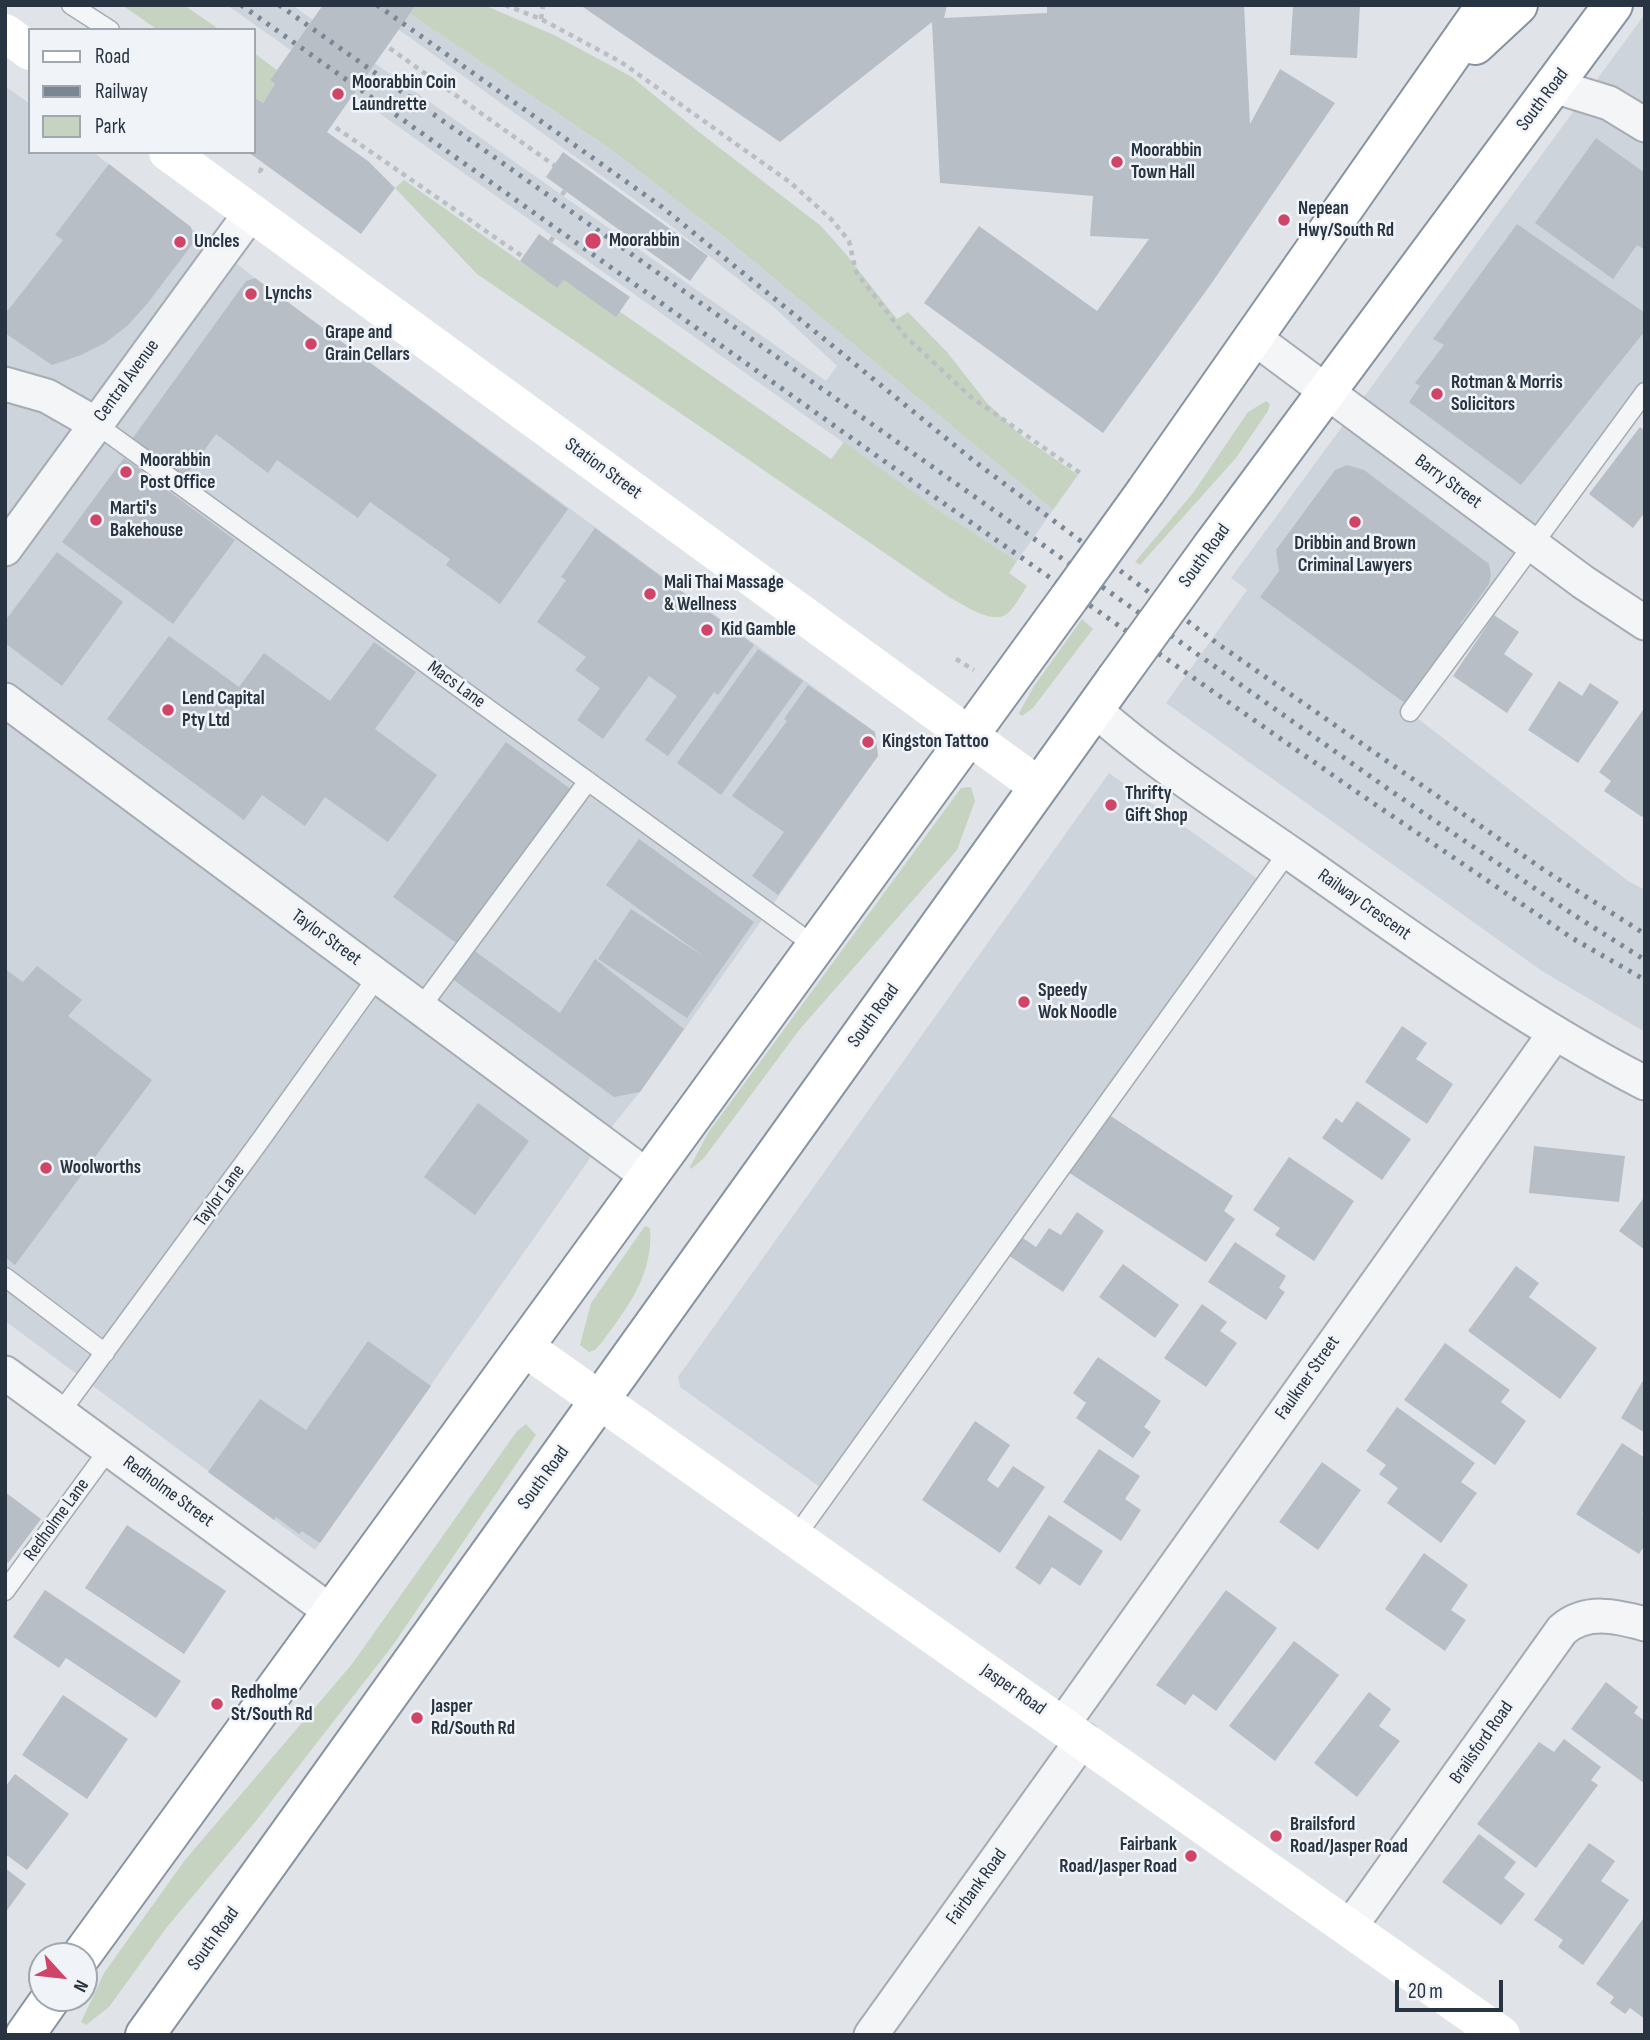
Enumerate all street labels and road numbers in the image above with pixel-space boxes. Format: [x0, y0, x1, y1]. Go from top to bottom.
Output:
street label: South Road [1512, 64, 1574, 136]
street label: Central Avenue [90, 335, 164, 427]
street label: Station Street [560, 433, 646, 505]
street label: Barry Street [1410, 450, 1486, 514]
street label: South Road [1174, 520, 1236, 592]
street label: Macs Lane [423, 656, 489, 714]
street label: Railway Crescent [1313, 864, 1415, 946]
street label: Taylor Street [287, 905, 365, 971]
street label: South Road [843, 980, 905, 1052]
street label: Taylor Lane [190, 1161, 250, 1231]
street label: Faulkner Street [1271, 1332, 1345, 1424]
street label: South Road [513, 1442, 575, 1514]
street label: Redholme Street [118, 1451, 218, 1533]
street label: Redholme Lane [19, 1474, 95, 1566]
street label: Jasper Road [976, 1660, 1050, 1720]
street label: Brailsford Road [1445, 1697, 1519, 1789]
street label: Fairbank Road [942, 1845, 1012, 1929]
street label: South Road [183, 1903, 245, 1975]

